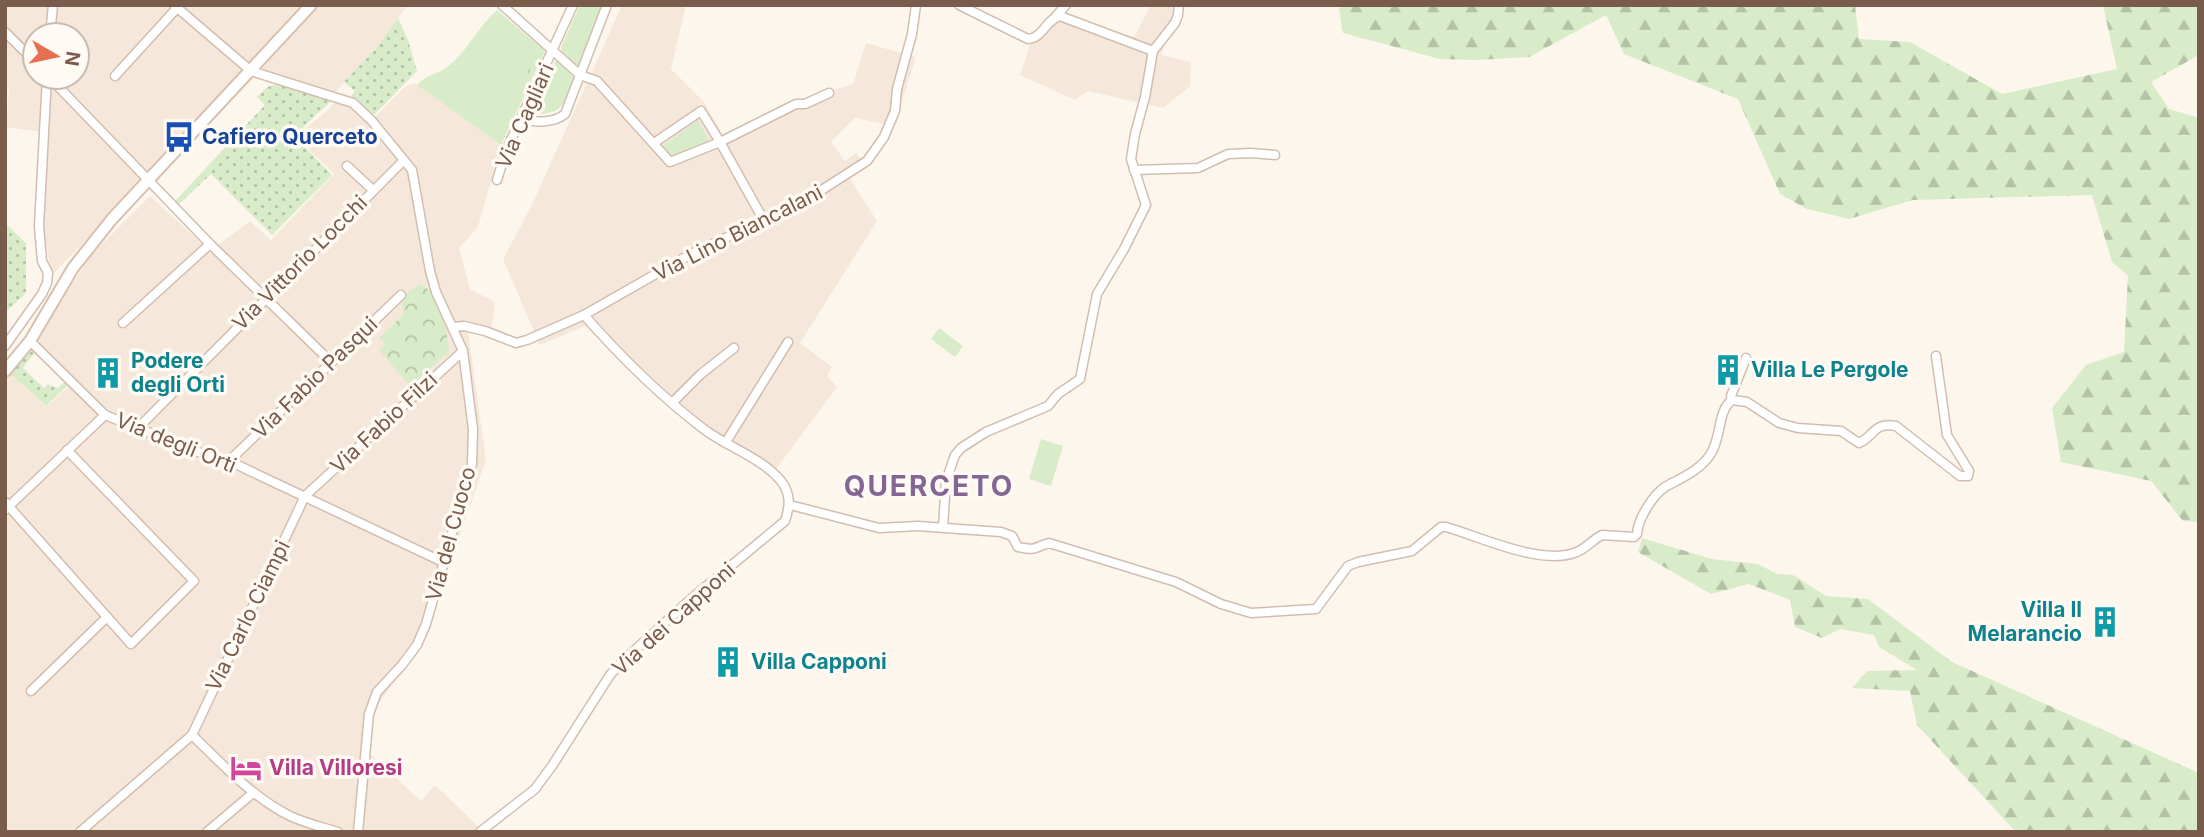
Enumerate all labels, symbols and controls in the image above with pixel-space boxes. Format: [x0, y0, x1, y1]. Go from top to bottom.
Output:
north arrow [21, 21, 91, 91]
text: N [60, 50, 85, 68]
street label: Via Cagliari [490, 59, 559, 172]
bus stop icon: Cafiero Querceto [162, 120, 196, 154]
place label: Cafiero Querceto [202, 124, 378, 149]
street label: Via Lino Biancalani [649, 179, 827, 286]
street label: Via Vittorio Locchi [227, 190, 372, 335]
street label: Via Fabio Pasqui [247, 312, 382, 444]
place label: Podere degli Orti [131, 348, 225, 397]
building icon: Villa Le Pergole [1711, 353, 1745, 387]
building icon: Podere degli Orti [91, 356, 125, 390]
place label: Villa Le Pergole [1751, 357, 1909, 382]
street label: Via Fabio Filzi [325, 367, 442, 478]
street label: Via degli Orti [112, 407, 240, 478]
street label: Via del Cuoco [421, 464, 480, 604]
district label: QUERCETO [844, 469, 1014, 503]
street label: Via Carlo Ciampi [200, 536, 295, 695]
street label: Via dei Capponi [607, 557, 740, 680]
place label: Villa Il Melarancio [1968, 597, 2082, 646]
building icon: Villa Il Melarancio [2088, 605, 2122, 639]
building icon: Villa Capponi [711, 645, 745, 679]
place label: Villa Capponi [751, 649, 887, 674]
hotel icon: Villa Villoresi [229, 751, 263, 785]
place label: Villa Villoresi [269, 755, 403, 780]

